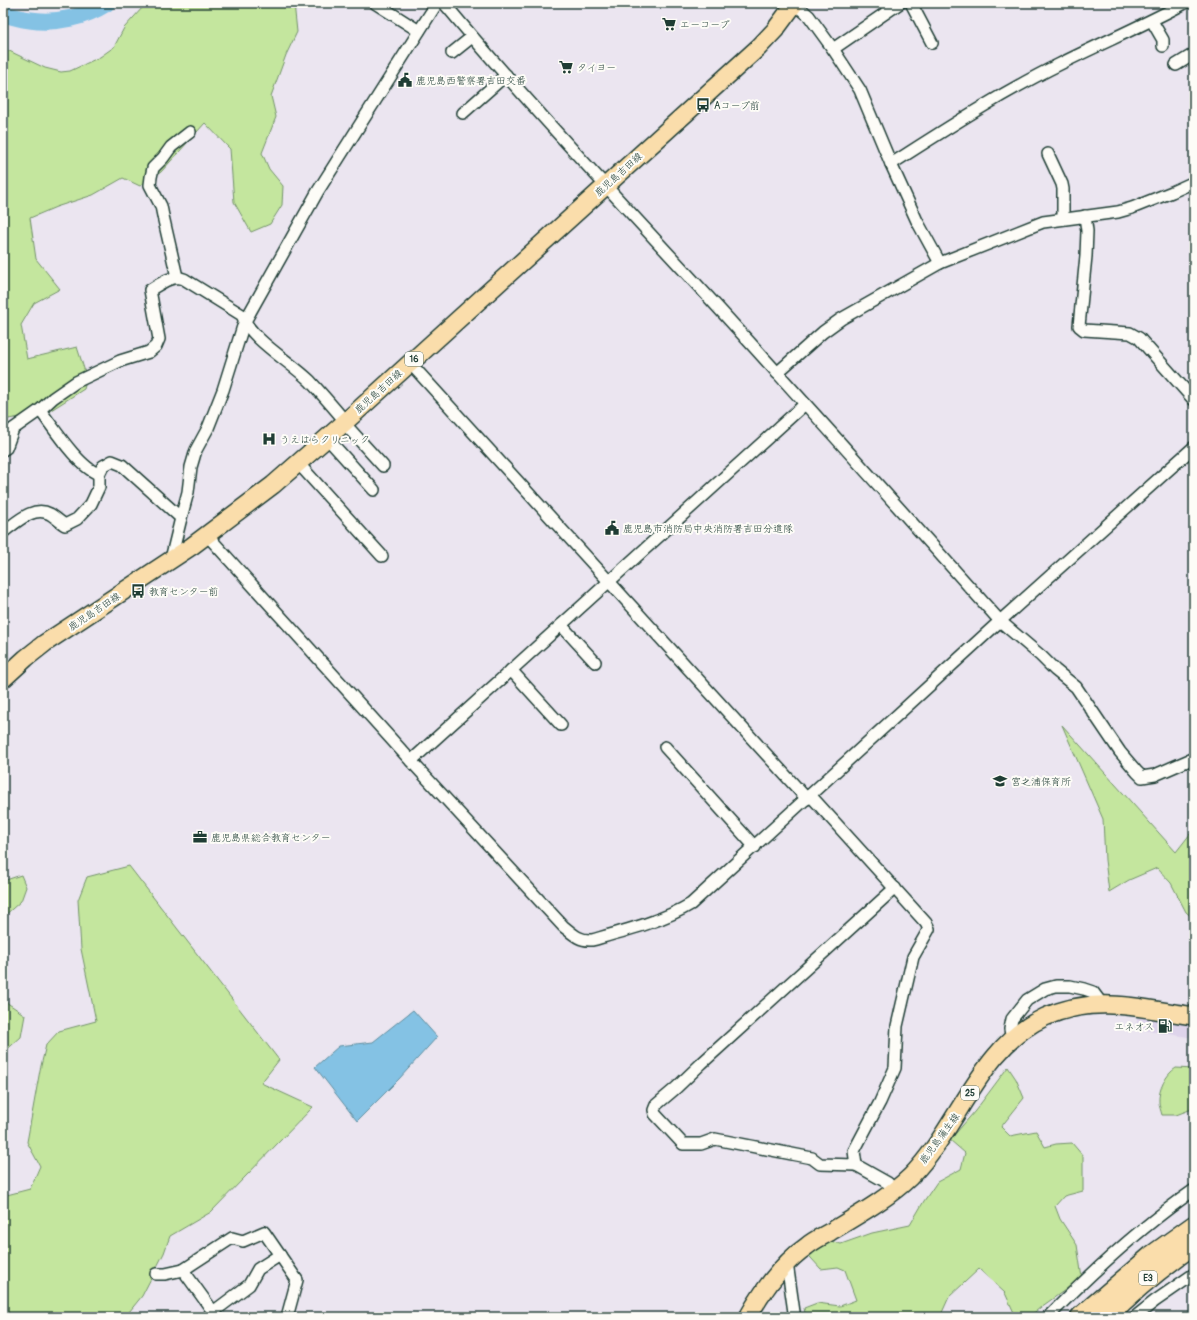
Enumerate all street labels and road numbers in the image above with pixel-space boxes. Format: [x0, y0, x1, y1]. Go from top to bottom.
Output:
street label: 鹿児島吉田線 [592, 150, 645, 199]
road number: 16 [405, 352, 423, 366]
street label: 鹿児島吉田線 [352, 367, 405, 416]
street label: 鹿児島吉田線 [66, 590, 123, 634]
road number: 25 [961, 1086, 979, 1100]
street label: 鹿児島蒲生線 [917, 1111, 962, 1166]
road number: E3 [1139, 1271, 1157, 1285]

